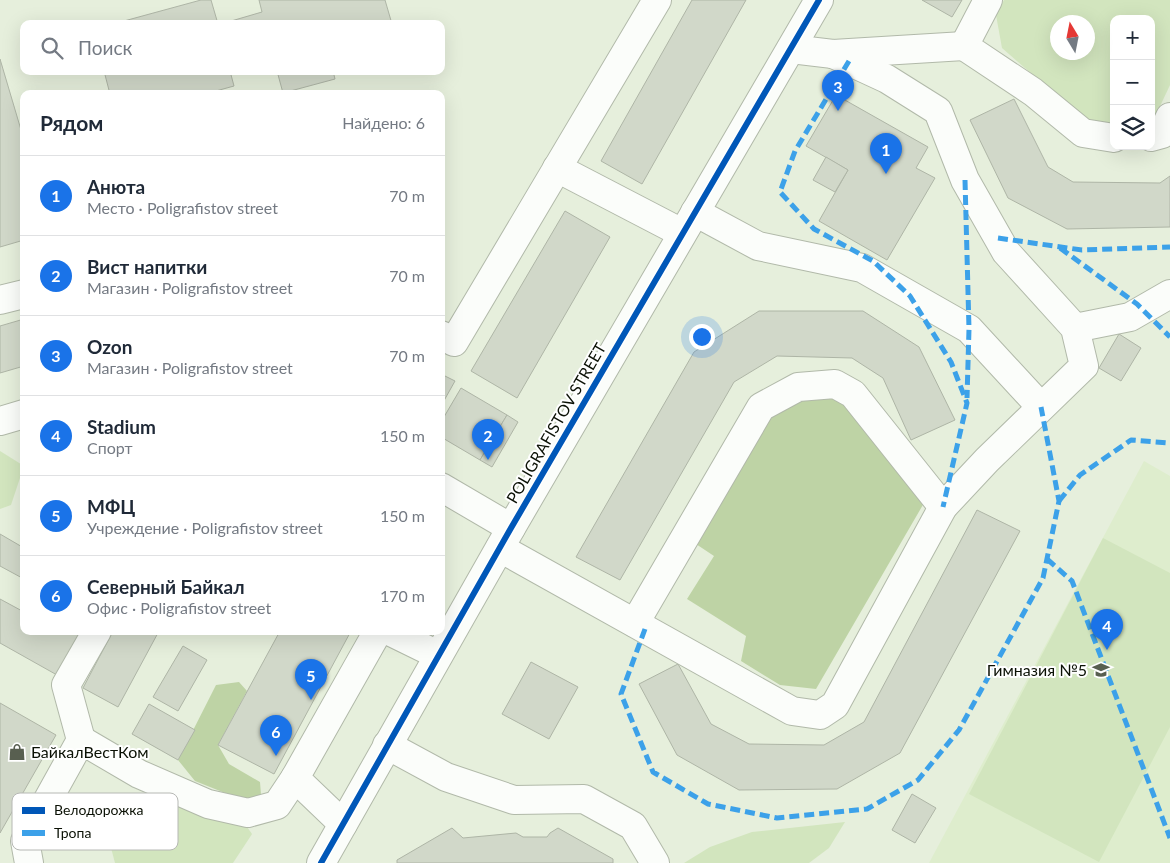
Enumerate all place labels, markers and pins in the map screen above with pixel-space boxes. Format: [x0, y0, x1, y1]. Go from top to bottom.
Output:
pin: 3 [822, 70, 854, 111]
pin: 1 [870, 133, 902, 174]
pin: 2 [472, 419, 504, 460]
pin: 4 [1091, 609, 1123, 650]
pin: 5 [295, 659, 327, 700]
place label: Гимназия №5 [987, 660, 1087, 679]
school or university icon: Гимназия №5 [1091, 660, 1111, 680]
pin: 6 [260, 715, 292, 756]
shop icon: БайкалВестКом [7, 742, 27, 762]
place label: БайкалВестКом [31, 742, 149, 761]

